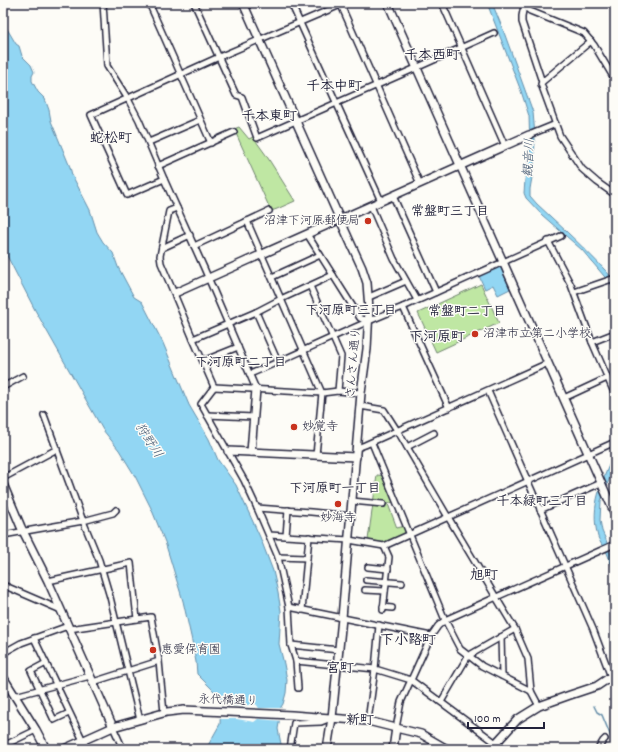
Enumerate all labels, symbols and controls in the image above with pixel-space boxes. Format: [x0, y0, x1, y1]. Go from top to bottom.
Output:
district label: 千本西町 [404, 46, 460, 66]
district label: 千本中町 [306, 77, 362, 97]
district label: 千本東町 [241, 107, 297, 127]
district label: 蛇松町 [90, 129, 132, 149]
water label: 観音川 [519, 138, 541, 178]
district label: 常盤町三丁目 [411, 203, 489, 222]
place label: 沼津下河原郵便局 [264, 213, 360, 230]
marker: 沼津下河原郵便局 [363, 216, 373, 226]
district label: 下河原町三丁目 [305, 302, 397, 321]
district label: 常盤町二丁目 [428, 303, 506, 322]
place label: 沼津市立第二小学校 [483, 326, 591, 343]
street label: さんさん通り [342, 327, 366, 399]
district label: 下河原町 [409, 328, 465, 348]
marker: 沼津市立第二小学校 [470, 329, 480, 339]
district label: 下河原町二丁目 [195, 354, 287, 373]
water label: 狩野川 [129, 419, 167, 463]
place label: 妙覚寺 [302, 419, 338, 436]
marker: 妙覚寺 [289, 422, 299, 432]
district label: 下河原町一丁目 [289, 480, 381, 499]
district label: 千本緑町三丁目 [496, 493, 588, 512]
marker: 妙海寺 [333, 499, 343, 509]
place label: 妙海寺 [320, 510, 356, 527]
district label: 旭町 [470, 566, 498, 586]
district label: 下小路町 [380, 631, 436, 651]
place label: 恵愛保育園 [161, 642, 221, 659]
marker: 恵愛保育園 [148, 645, 158, 655]
district label: 宮町 [326, 659, 354, 679]
street label: 永代橋通り [198, 691, 258, 711]
scale bar [468, 704, 544, 730]
district label: 新町 [346, 711, 374, 731]
text: 100 m [474, 711, 501, 728]

